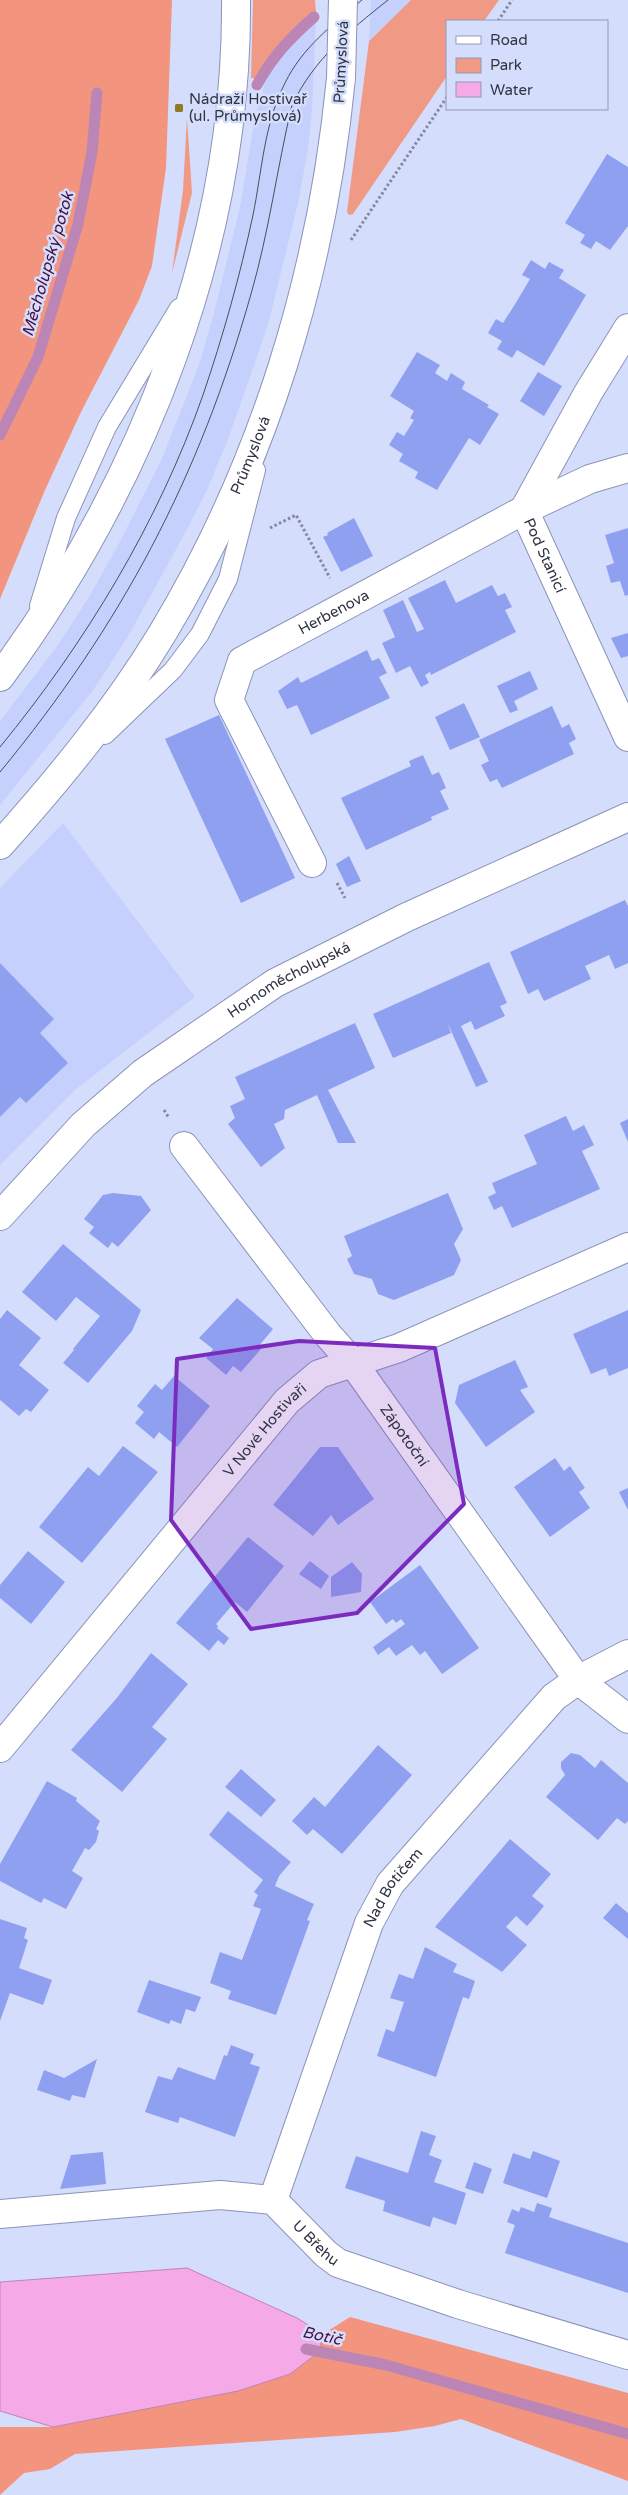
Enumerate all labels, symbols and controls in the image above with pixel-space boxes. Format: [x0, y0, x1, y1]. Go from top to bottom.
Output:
street label: Průmyslová [330, 20, 352, 104]
legend [446, 20, 608, 110]
text: Road [490, 31, 528, 49]
text: Park [490, 56, 522, 74]
text: Water [490, 81, 533, 99]
place label: Nádraží Hostivař (ul. Průmyslová) [189, 90, 307, 125]
marker: Nádraží Hostivař (ul. Průmyslová) [173, 102, 185, 114]
water label: Měcholupský potok [18, 188, 79, 339]
street label: Průmyslová [226, 414, 274, 497]
street label: Pod Stanicí [520, 515, 570, 596]
street label: Herbenova [295, 586, 372, 638]
street label: Hornoměcholupská [224, 938, 353, 1022]
street label: V Nové Hostivaři [219, 1379, 310, 1480]
street label: Zápotoční [376, 1401, 433, 1470]
street label: Nad Botičem [359, 1844, 426, 1930]
street label: U Břehu [289, 2217, 343, 2270]
water label: Botič [300, 2322, 345, 2350]

